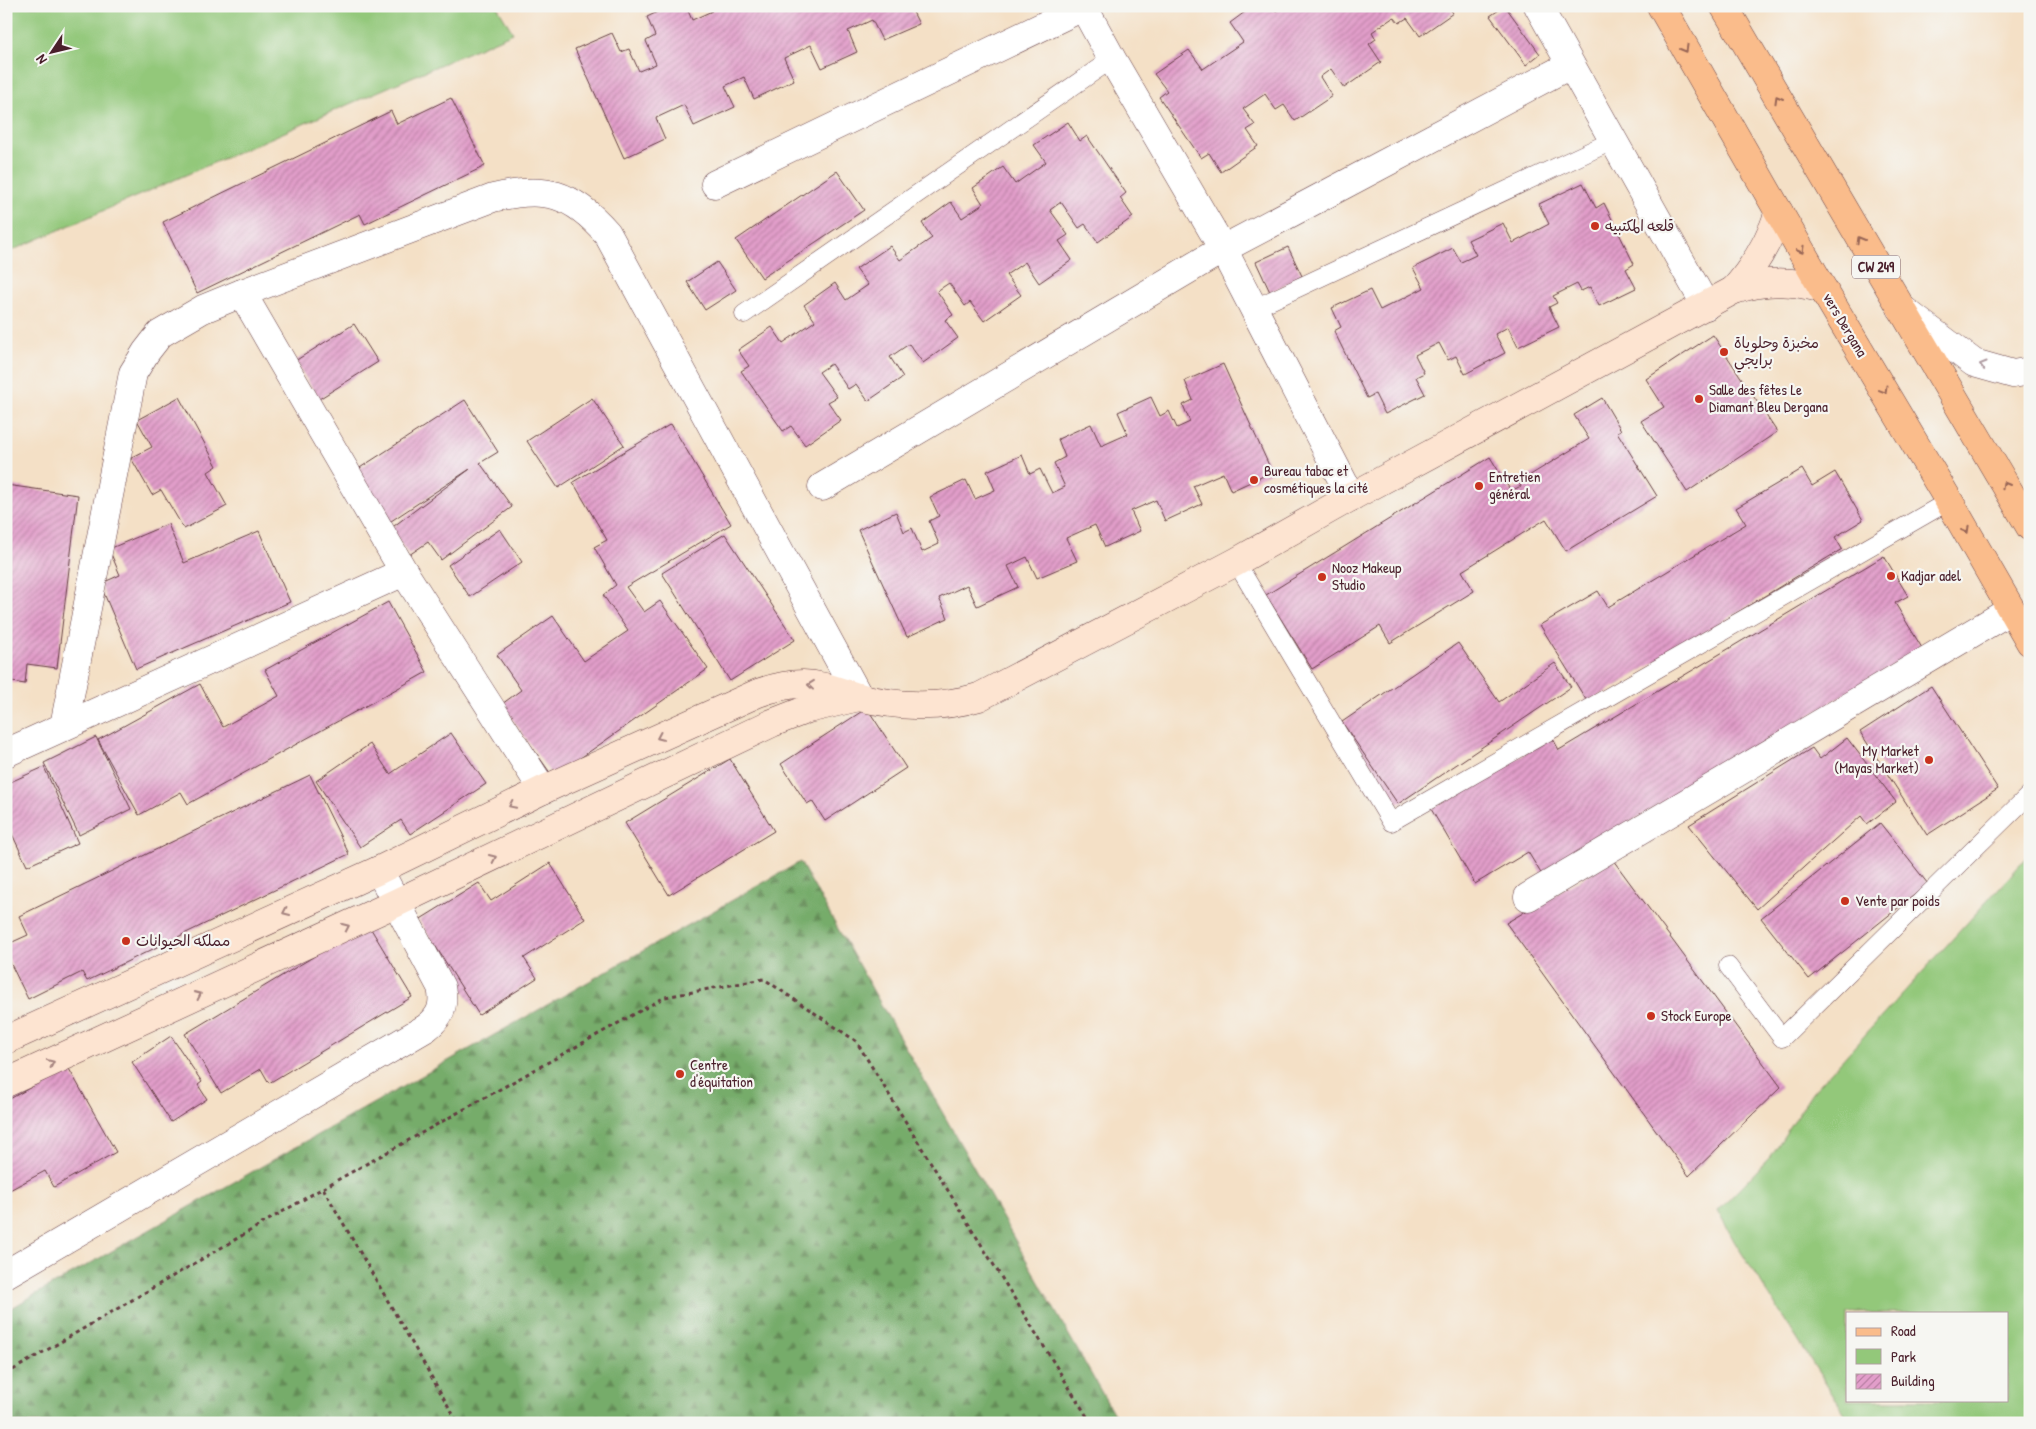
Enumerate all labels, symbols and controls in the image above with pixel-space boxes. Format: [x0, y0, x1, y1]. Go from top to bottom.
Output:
north arrow [28, 28, 78, 78]
one-way arrow [1679, 43, 1689, 52]
text: N [31, 51, 51, 68]
one-way arrow [1775, 96, 1785, 105]
place label: قلعه المكتبيه [1605, 215, 1674, 236]
marker: قلعه المكتبيه [1589, 220, 1601, 232]
one-way arrow [1856, 236, 1866, 245]
one-way arrow [1795, 245, 1805, 254]
road number: CW 249 [1852, 256, 1900, 278]
street label: vers Dergana [1818, 289, 1873, 361]
place label: مخبزة وحلوياة برايجي [1734, 332, 1819, 373]
marker: مخبزة وحلوياة برايجي [1718, 346, 1730, 358]
one-way arrow [1979, 361, 1987, 371]
place label: Salle des fêtes Le Diamant Bleu Dergana [1709, 379, 1828, 417]
one-way arrow [1877, 385, 1887, 394]
marker: Salle des fêtes Le Diamant Bleu Dergana [1693, 393, 1705, 405]
place label: Bureau tabac et cosmétiques la cité [1264, 460, 1368, 498]
place label: Entretien général [1489, 466, 1541, 504]
marker: Bureau tabac et cosmétiques la cité [1248, 474, 1260, 486]
marker: Entretien général [1473, 480, 1485, 492]
one-way arrow [2002, 481, 2012, 490]
one-way arrow [1960, 525, 1970, 534]
place label: Nooz Makeup Studio [1332, 557, 1402, 595]
place label: Kadjar adel [1901, 565, 1961, 586]
marker: Kadjar adel [1885, 570, 1897, 582]
marker: Nooz Makeup Studio [1316, 571, 1328, 583]
one-way arrow [807, 680, 815, 691]
one-way arrow [656, 731, 665, 741]
place label: My Market (Mayas Market) [1834, 740, 1920, 778]
marker: My Market (Mayas Market) [1923, 754, 1935, 766]
one-way arrow [508, 799, 517, 809]
one-way arrow [488, 854, 497, 864]
place label: Vente par poids [1855, 890, 1940, 911]
marker: Vente par poids [1839, 895, 1851, 907]
one-way arrow [282, 906, 291, 916]
one-way arrow [341, 922, 350, 933]
place label: مملكه الحيوانات [136, 930, 230, 951]
marker: مملكه الحيوانات [120, 935, 132, 947]
one-way arrow [193, 990, 202, 1001]
place label: Stock Europe [1661, 1005, 1731, 1026]
marker: Stock Europe [1645, 1010, 1657, 1022]
place label: Centre d'équitation [690, 1054, 753, 1092]
one-way arrow [45, 1059, 54, 1069]
marker: Centre d'équitation [674, 1068, 686, 1080]
legend [1846, 1312, 2008, 1402]
text: Road [1891, 1320, 1916, 1341]
text: Park [1891, 1346, 1916, 1367]
text: Building [1891, 1370, 1935, 1391]

